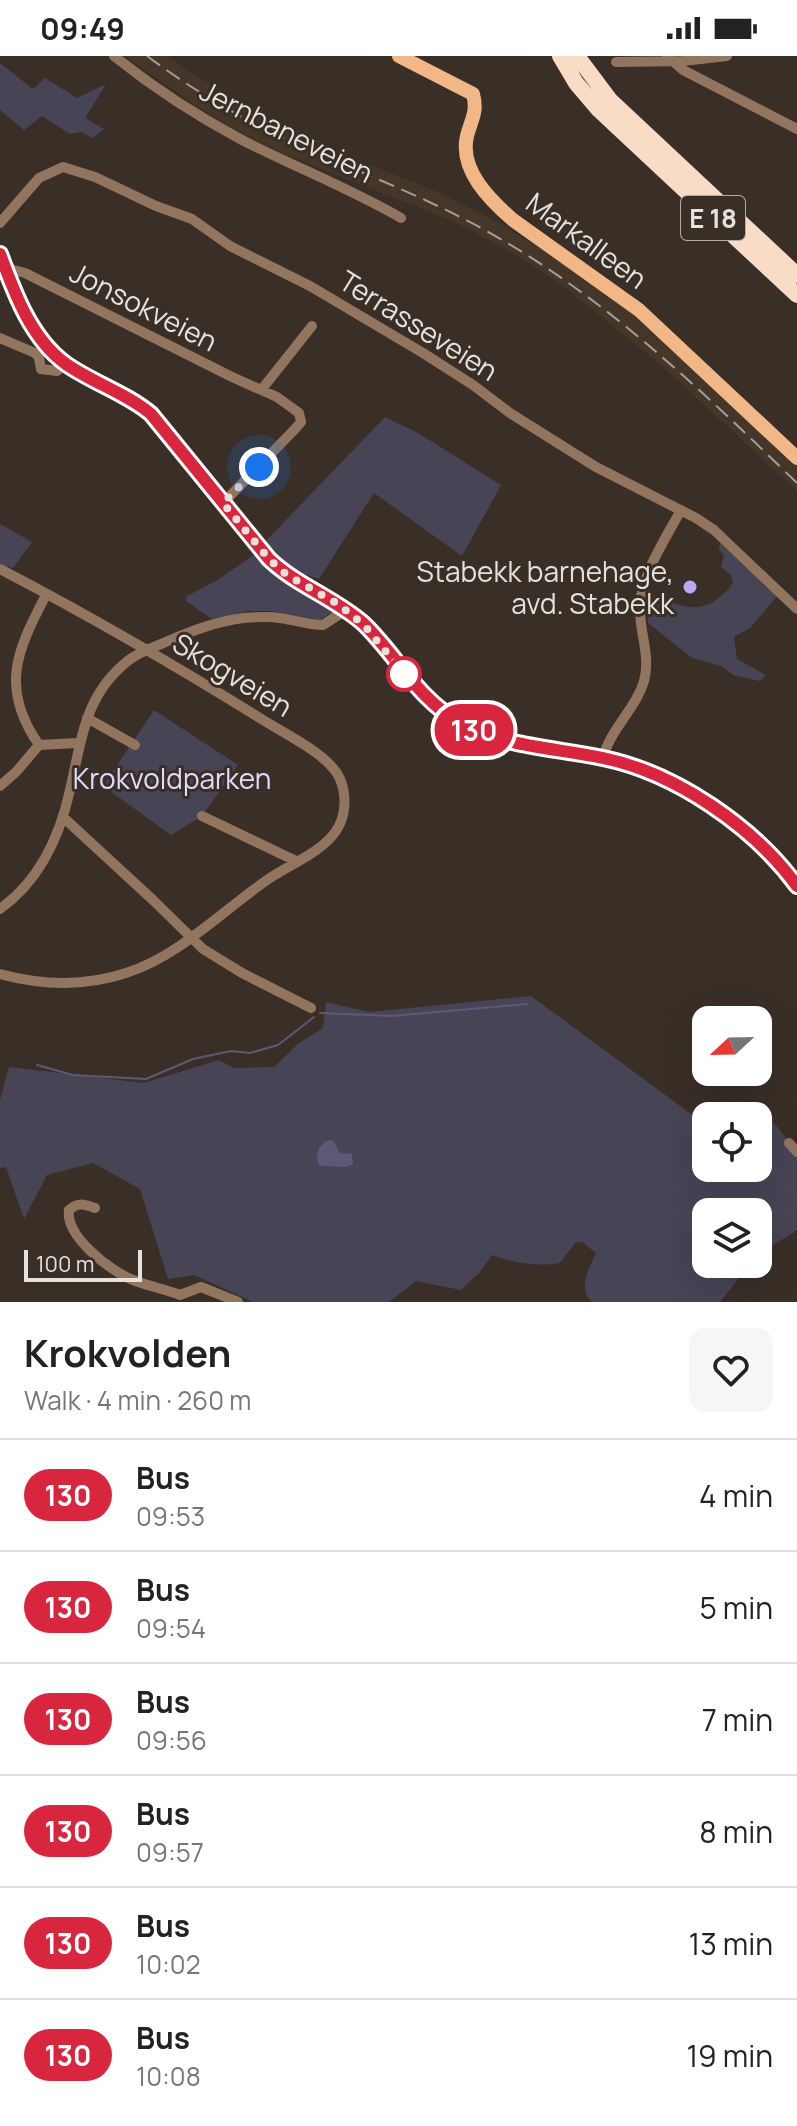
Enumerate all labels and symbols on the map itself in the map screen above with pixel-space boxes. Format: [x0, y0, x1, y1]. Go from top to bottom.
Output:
street label: Jernbaneveien [194, 71, 380, 191]
street label: Markalleen [519, 183, 655, 297]
road number: E 18 [681, 196, 745, 240]
street label: Jonsokveien [64, 253, 224, 359]
street label: Terrasseveien [332, 261, 506, 389]
your location [239, 447, 279, 487]
place label: Stabekk barnehage, avd. Stabekk [417, 552, 675, 622]
marker: Stabekk barnehage, avd. Stabekk [681, 578, 699, 596]
street label: Skogveien [166, 623, 300, 725]
unlabelled marker [387, 657, 421, 691]
line badge: 130 [428, 704, 520, 756]
park label: Krokvoldparken [73, 759, 271, 797]
north arrow [692, 1006, 772, 1086]
scale bar [24, 1246, 142, 1282]

